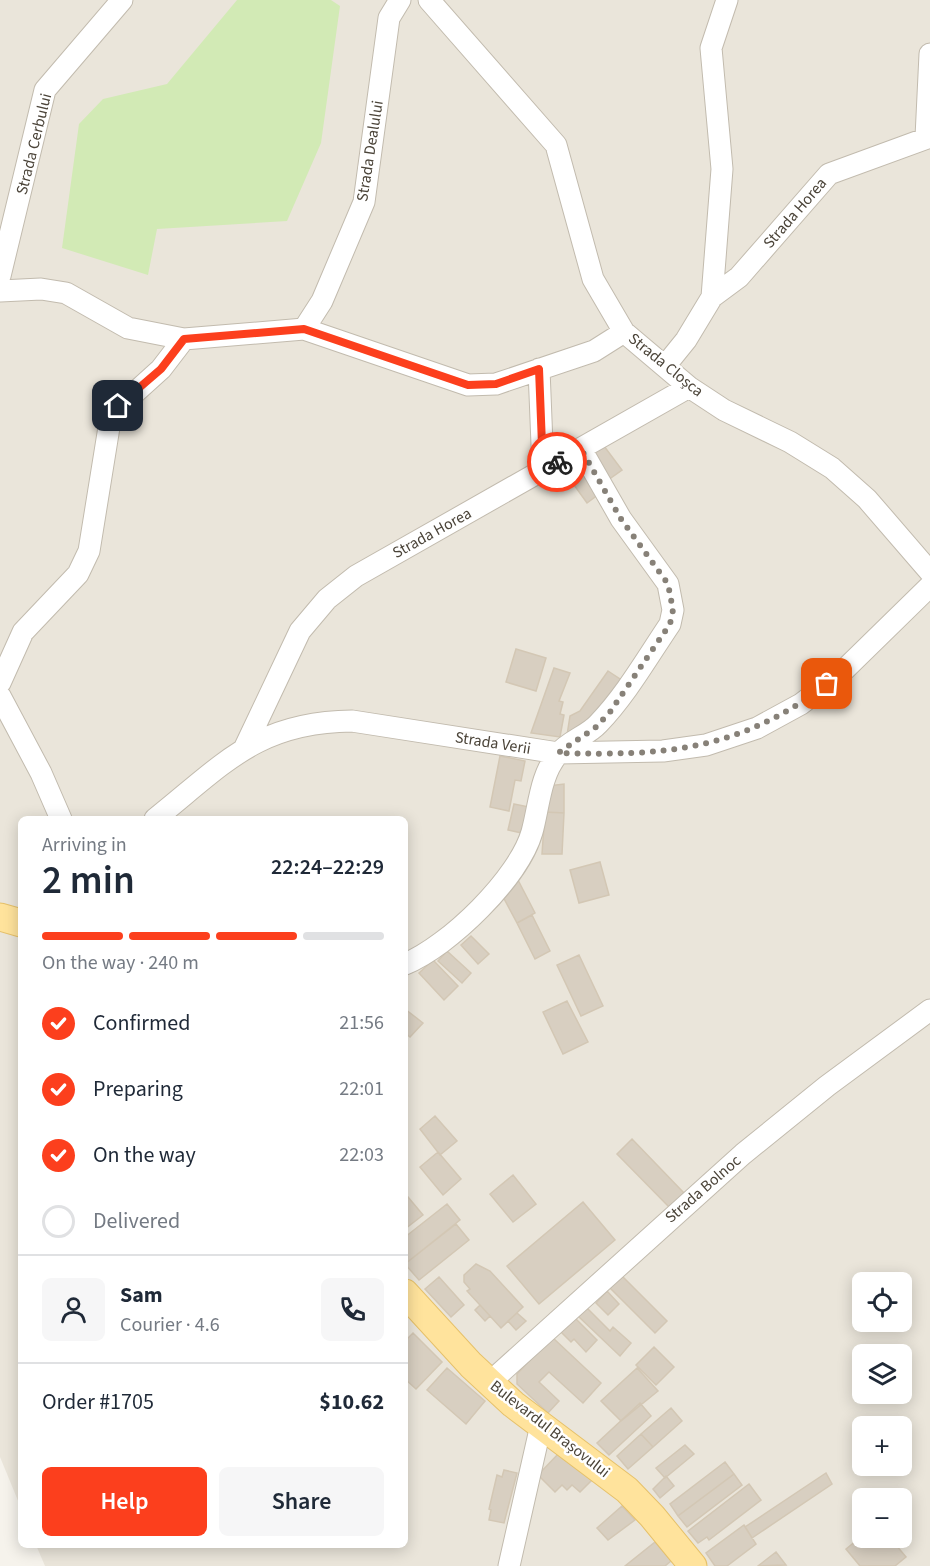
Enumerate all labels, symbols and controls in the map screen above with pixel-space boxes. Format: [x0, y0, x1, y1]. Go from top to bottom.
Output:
street label: Strada Cerbului [11, 91, 57, 197]
street label: Strada Dealului [351, 99, 389, 203]
street label: Strada Horea [758, 173, 832, 253]
street label: Strada Cloșca [624, 328, 708, 402]
pin [92, 380, 143, 431]
icon: home [101, 389, 134, 422]
courier [527, 432, 587, 492]
icon: bike [541, 446, 574, 479]
street label: Strada Horea [389, 502, 475, 564]
pin [801, 658, 852, 709]
icon: bag [810, 667, 843, 700]
street label: Strada Verii [454, 726, 532, 760]
text: Arriving in [42, 831, 127, 859]
text: 22:24–22:29 [271, 851, 384, 883]
text: 2 min [42, 853, 135, 909]
text: On the way · 240 m [42, 949, 199, 977]
icon: check [42, 1007, 75, 1040]
text: Confirmed [93, 1007, 190, 1039]
text: 21:56 [339, 1009, 384, 1037]
icon: check [42, 1073, 75, 1106]
text: Preparing [93, 1073, 183, 1105]
text: 22:01 [339, 1075, 384, 1103]
icon: check [42, 1139, 75, 1172]
text: On the way [93, 1139, 196, 1171]
text: 22:03 [339, 1141, 384, 1169]
street label: Strada Bolnoc [660, 1150, 746, 1228]
text: Delivered [93, 1205, 180, 1237]
map controls [852, 1272, 912, 1548]
button: locate [852, 1272, 912, 1332]
button: person [42, 1278, 105, 1341]
button: phone [321, 1278, 384, 1341]
text: Sam [120, 1279, 163, 1311]
text: Courier · 4.6 [120, 1311, 220, 1339]
button: layers [852, 1344, 912, 1404]
street label: Bulevardul Brașovului [485, 1375, 615, 1483]
text: Order #1705 [42, 1386, 154, 1418]
text: $10.62 [319, 1386, 384, 1418]
button: + [852, 1416, 912, 1476]
button: Help [42, 1467, 207, 1536]
button: Share [219, 1467, 384, 1536]
button: − [852, 1488, 912, 1548]

